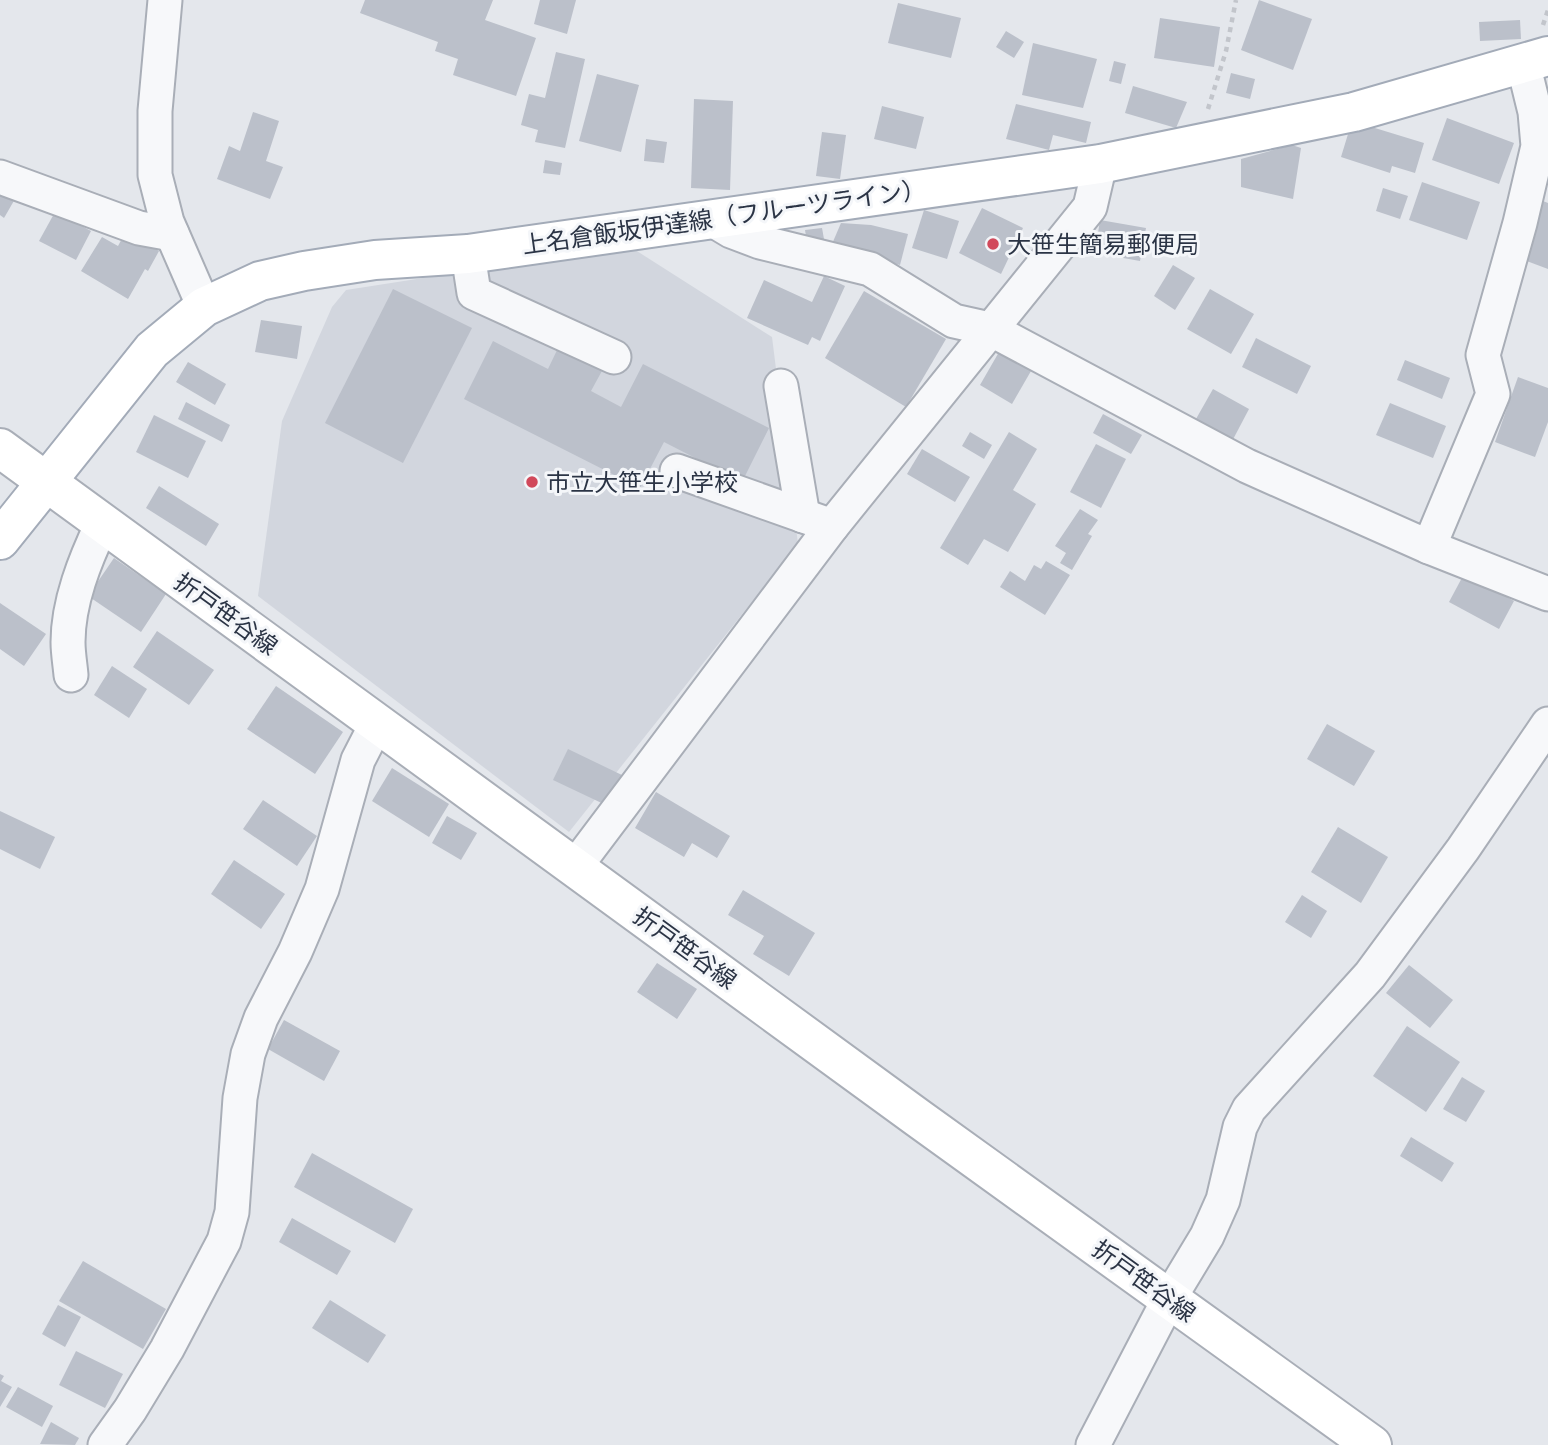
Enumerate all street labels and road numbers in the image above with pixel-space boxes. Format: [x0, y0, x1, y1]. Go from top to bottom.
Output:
street label: 上名倉飯坂伊達線（フルーツライン） [520, 174, 928, 260]
street label: 折戸笹谷線 [169, 567, 283, 661]
street label: 折戸笹谷線 [628, 901, 742, 995]
street label: 折戸笹谷線 [1087, 1234, 1201, 1328]

